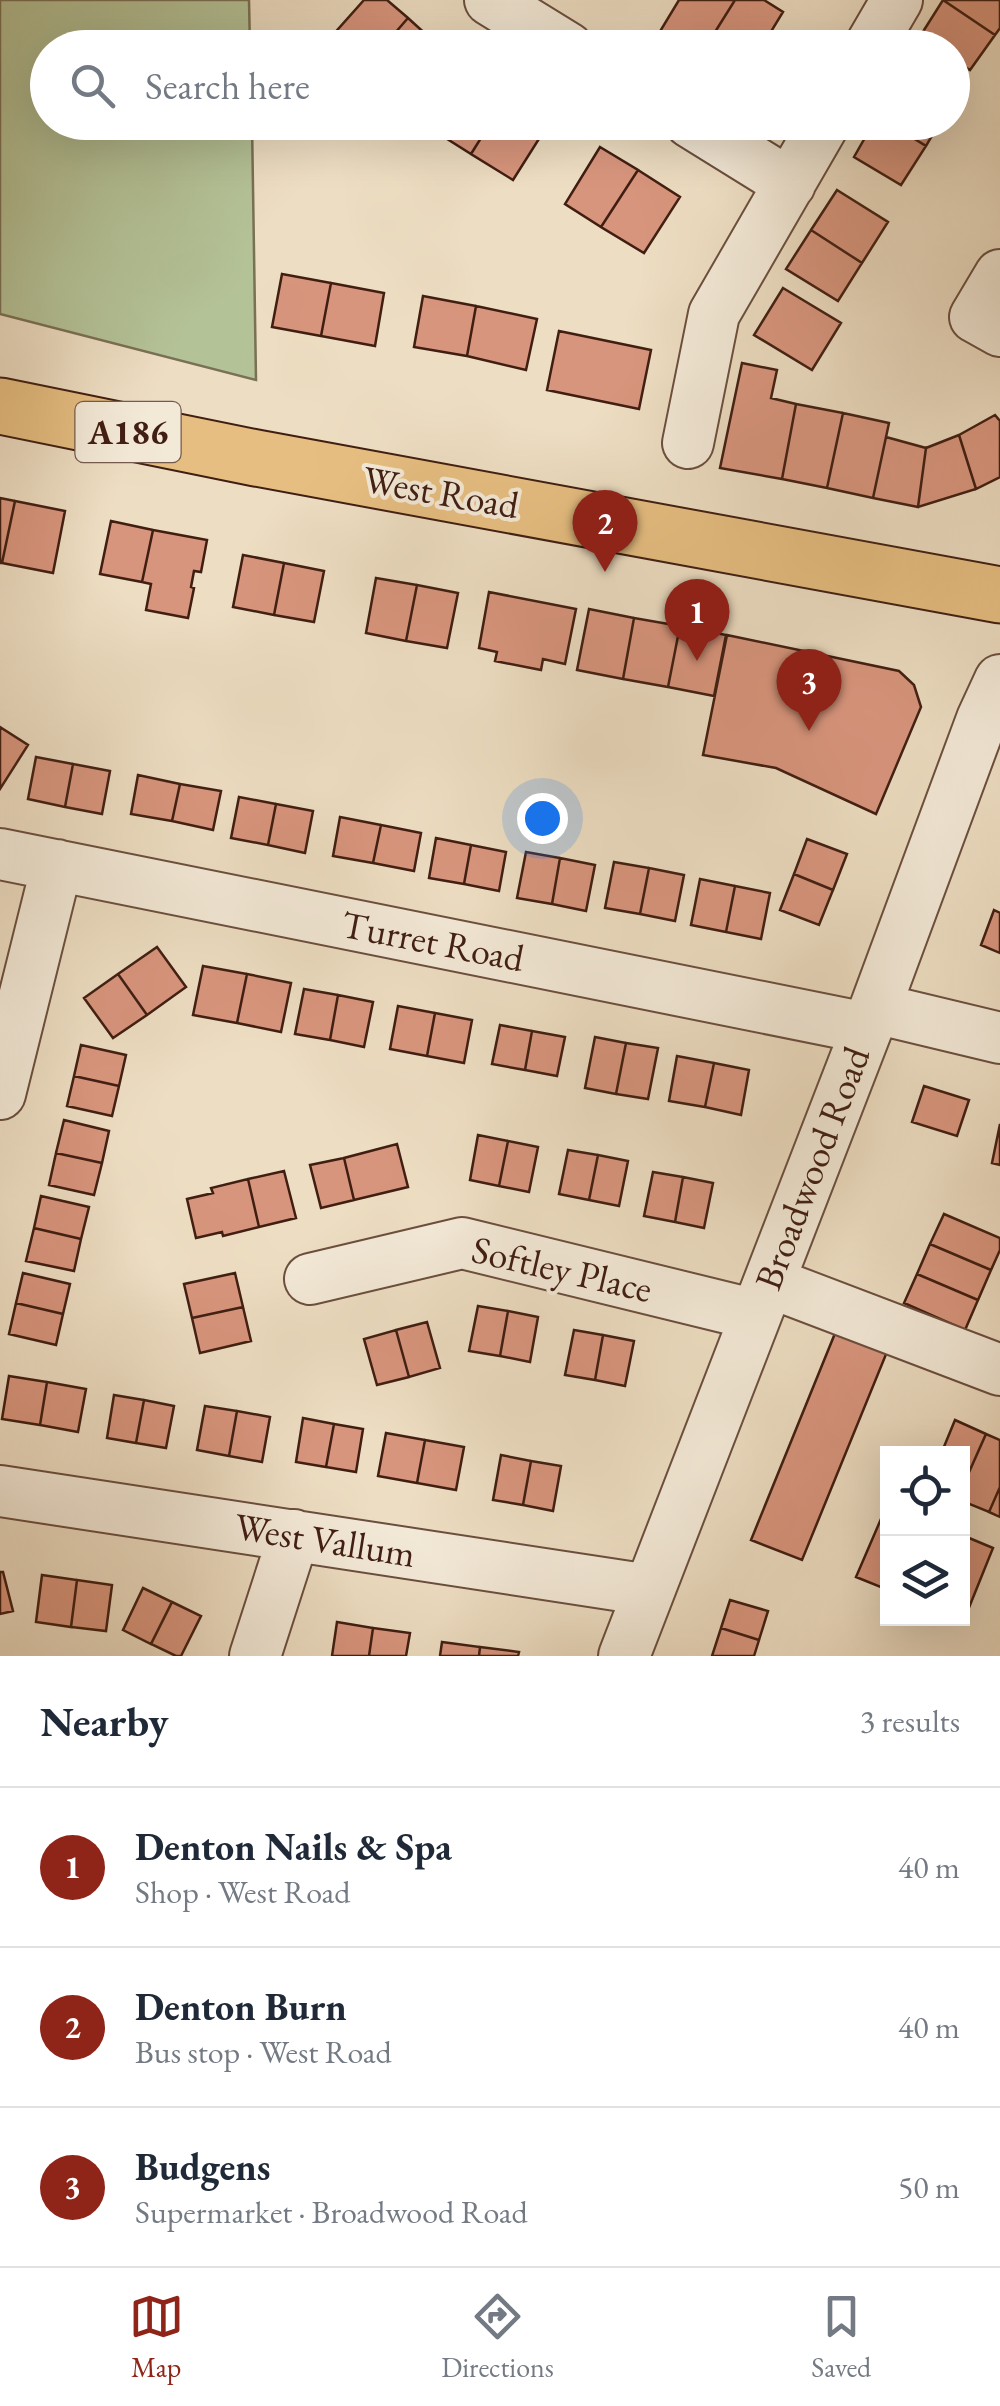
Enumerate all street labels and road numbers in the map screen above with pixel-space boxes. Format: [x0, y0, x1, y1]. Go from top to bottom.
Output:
road number: A186 [76, 402, 180, 462]
street label: West Road [359, 454, 523, 529]
street label: Turret Road [338, 899, 529, 982]
street label: Broadwood Road [743, 1039, 881, 1296]
street label: Softley Place [467, 1224, 657, 1313]
street label: West Vallum [231, 1501, 419, 1578]

